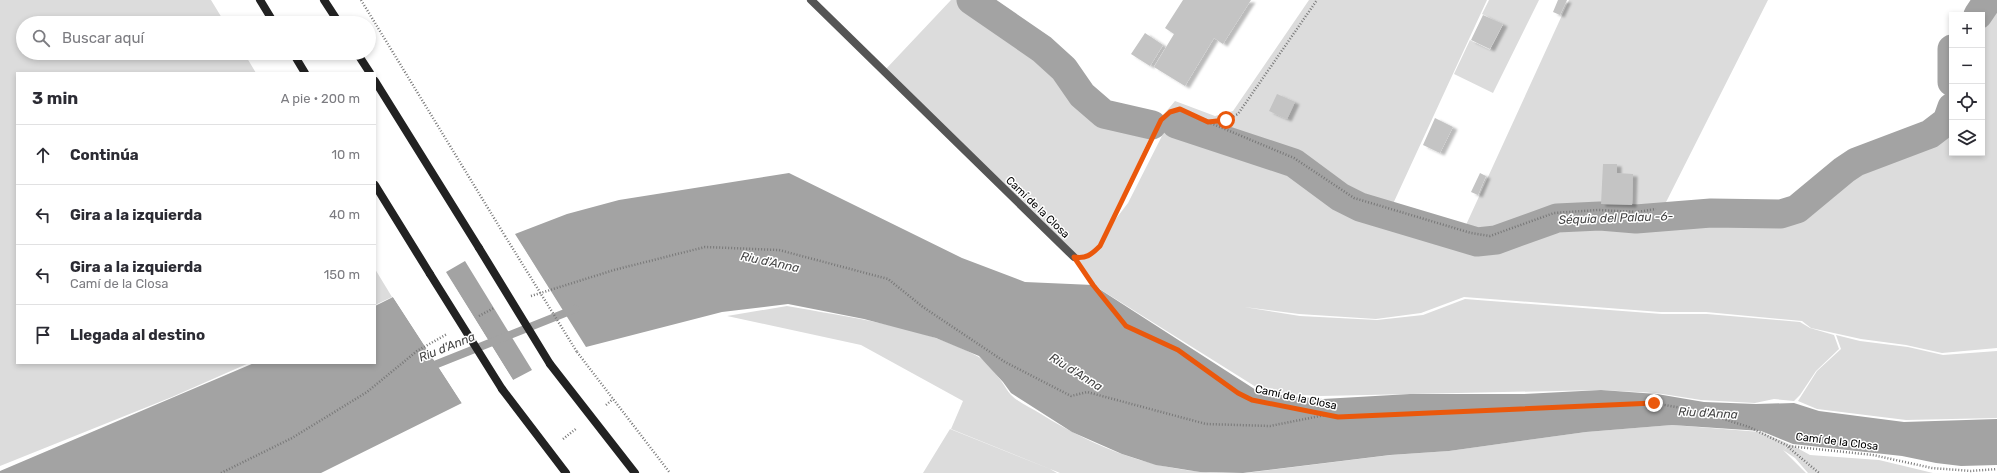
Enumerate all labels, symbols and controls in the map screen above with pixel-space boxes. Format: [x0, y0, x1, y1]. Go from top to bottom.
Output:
map controls [1949, 12, 1985, 156]
button: + [1949, 12, 1985, 48]
search box [16, 16, 376, 60]
icon: search [30, 27, 52, 49]
text: Buscar aquí [62, 29, 144, 47]
button: − [1949, 48, 1985, 84]
button: locate [1949, 84, 1985, 120]
text: 3 min [32, 88, 78, 108]
text: A pie · 200 m [281, 91, 360, 106]
route start [1217, 111, 1235, 129]
button: layers [1949, 120, 1985, 156]
icon: ahead [32, 144, 54, 166]
text: Continúa [70, 146, 139, 164]
text: 10 m [331, 147, 360, 162]
street label: Camí de la Closa [1003, 174, 1072, 241]
icon: left [32, 204, 54, 226]
text: Gira a la izquierda [70, 206, 202, 224]
text: 40 m [329, 207, 360, 222]
water label: Séquia del Palau -6- [1558, 209, 1674, 227]
water label: Riu d'Anna [739, 249, 801, 275]
text: Gira a la izquierda [70, 258, 202, 276]
icon: left [32, 264, 54, 286]
text: 150 m [324, 267, 360, 282]
text: Camí de la Closa [70, 276, 169, 291]
icon: arrive [32, 324, 54, 346]
text: Llegada al destino [70, 326, 205, 344]
water label: Riu d'Anna [417, 329, 477, 365]
water label: Riu d'Anna [1047, 350, 1105, 394]
street label: Camí de la Closa [1254, 382, 1338, 413]
route end [1645, 394, 1663, 412]
water label: Riu d'Anna [1678, 404, 1738, 422]
street label: Camí de la Closa [1795, 430, 1879, 453]

